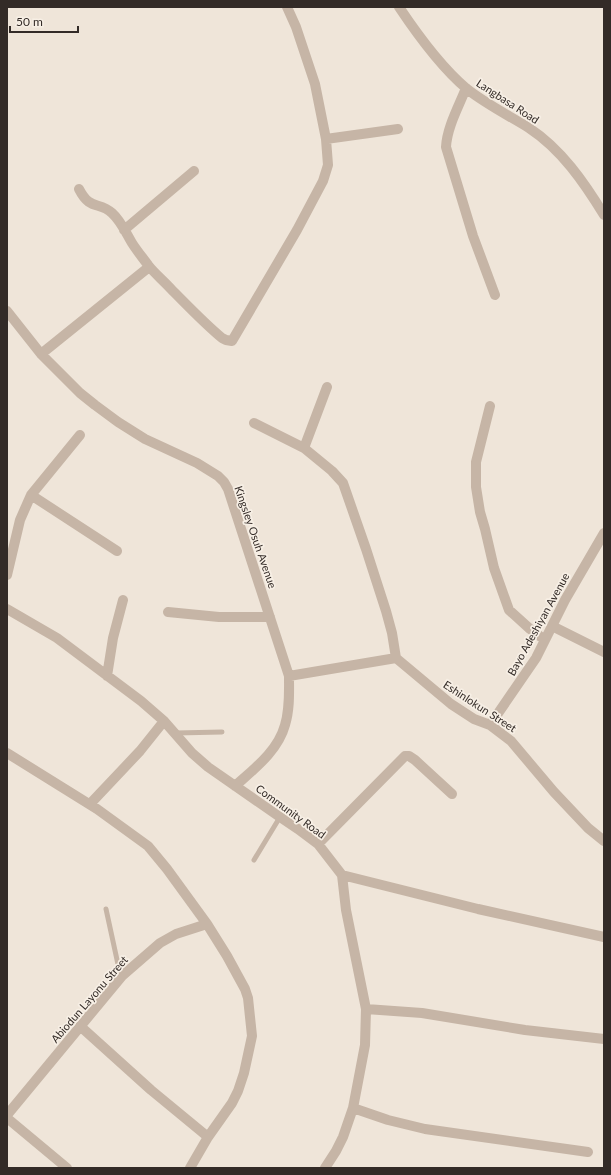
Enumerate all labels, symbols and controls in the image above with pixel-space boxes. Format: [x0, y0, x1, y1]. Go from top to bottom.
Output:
scale bar [10, 8, 78, 34]
text: 50 m [16, 14, 43, 29]
street label: Langbasa Road [474, 76, 542, 126]
street label: Kingsley Osuh Avenue [232, 484, 280, 590]
street label: Bayo Adeshiyan Avenue [504, 570, 572, 678]
street label: Eshinlokun Street [441, 678, 519, 734]
street label: Community Road [254, 781, 328, 841]
street label: Abiodun Layonu Street [48, 953, 130, 1045]

